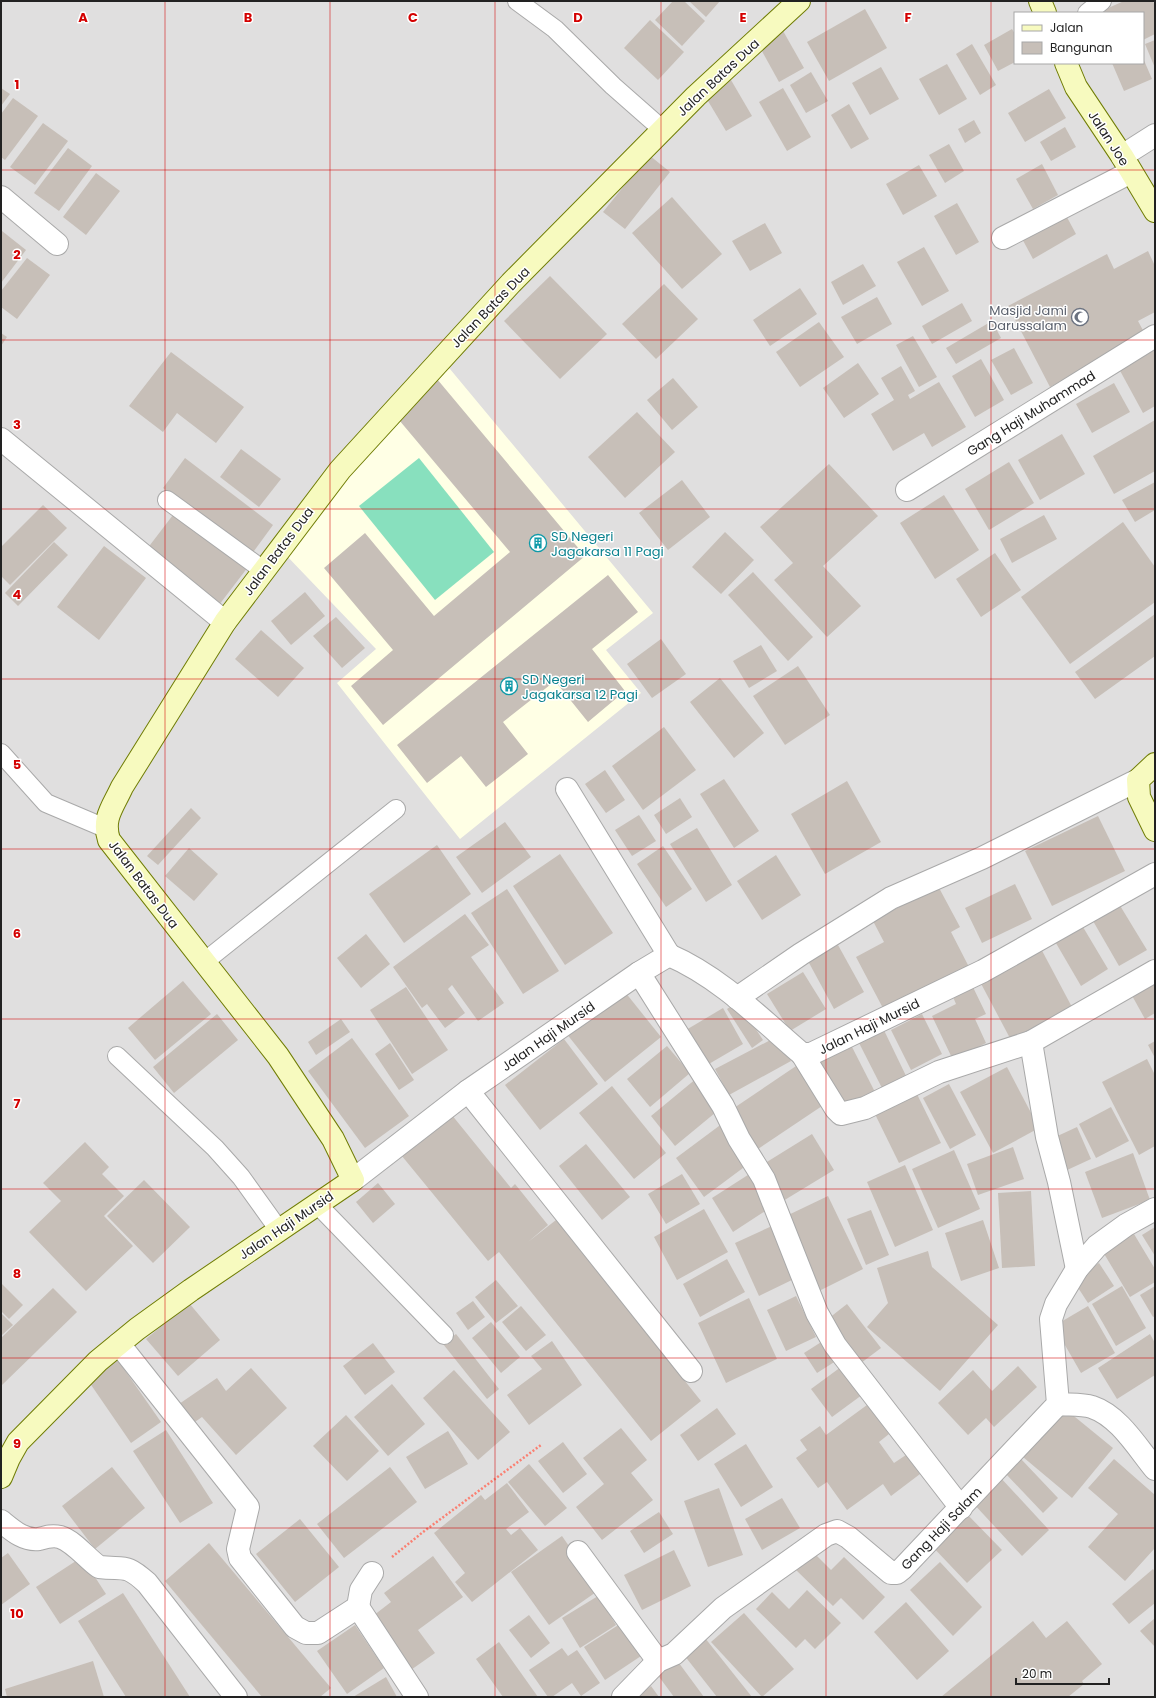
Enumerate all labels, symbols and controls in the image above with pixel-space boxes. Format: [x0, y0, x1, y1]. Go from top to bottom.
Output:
text: A [78, 8, 88, 27]
text: B [244, 8, 253, 27]
text: C [408, 8, 418, 27]
text: D [573, 8, 583, 27]
text: E [739, 8, 747, 27]
text: F [904, 8, 912, 27]
legend [1014, 12, 1144, 64]
text: Jalan [1050, 19, 1083, 36]
street label: Jalan Batas Dua [673, 34, 764, 121]
text: Bangunan [1050, 39, 1112, 56]
text: 1 [15, 75, 19, 94]
street label: Jalan Joe [1084, 107, 1134, 170]
text: 2 [13, 245, 21, 264]
street label: Jalan Batas Dua [447, 263, 534, 352]
place label: Masjid Jami Darussalam [988, 301, 1067, 335]
mosque icon: Masjid Jami Darussalam [1070, 307, 1090, 327]
street label: Gang Haji Muhammad [963, 366, 1099, 461]
text: 3 [13, 415, 21, 434]
street label: Jalan Batas Dua [239, 503, 318, 599]
place label: SD Negeri Jagakarsa 11 Pagi [551, 527, 664, 561]
building icon: SD Negeri Jagakarsa 11 Pagi [528, 533, 548, 553]
text: 4 [13, 585, 22, 604]
place label: SD Negeri Jagakarsa 12 Pagi [522, 670, 638, 704]
building icon: SD Negeri Jagakarsa 12 Pagi [499, 676, 519, 696]
text: 5 [13, 755, 21, 774]
street label: Jalan Batas Dua [104, 836, 183, 932]
text: 6 [13, 924, 21, 943]
street label: Jalan Haji Mursid [815, 994, 923, 1059]
street label: Jalan Haji Mursid [498, 997, 599, 1076]
text: 7 [14, 1094, 21, 1113]
street label: Jalan Haji Mursid [235, 1187, 337, 1264]
text: 8 [13, 1264, 21, 1283]
text: 9 [13, 1434, 21, 1453]
street label: Gang Haji Salam [897, 1483, 986, 1574]
text: 10 [10, 1604, 24, 1623]
scale bar [1016, 1660, 1109, 1686]
text: 20 m [1022, 1665, 1052, 1682]

